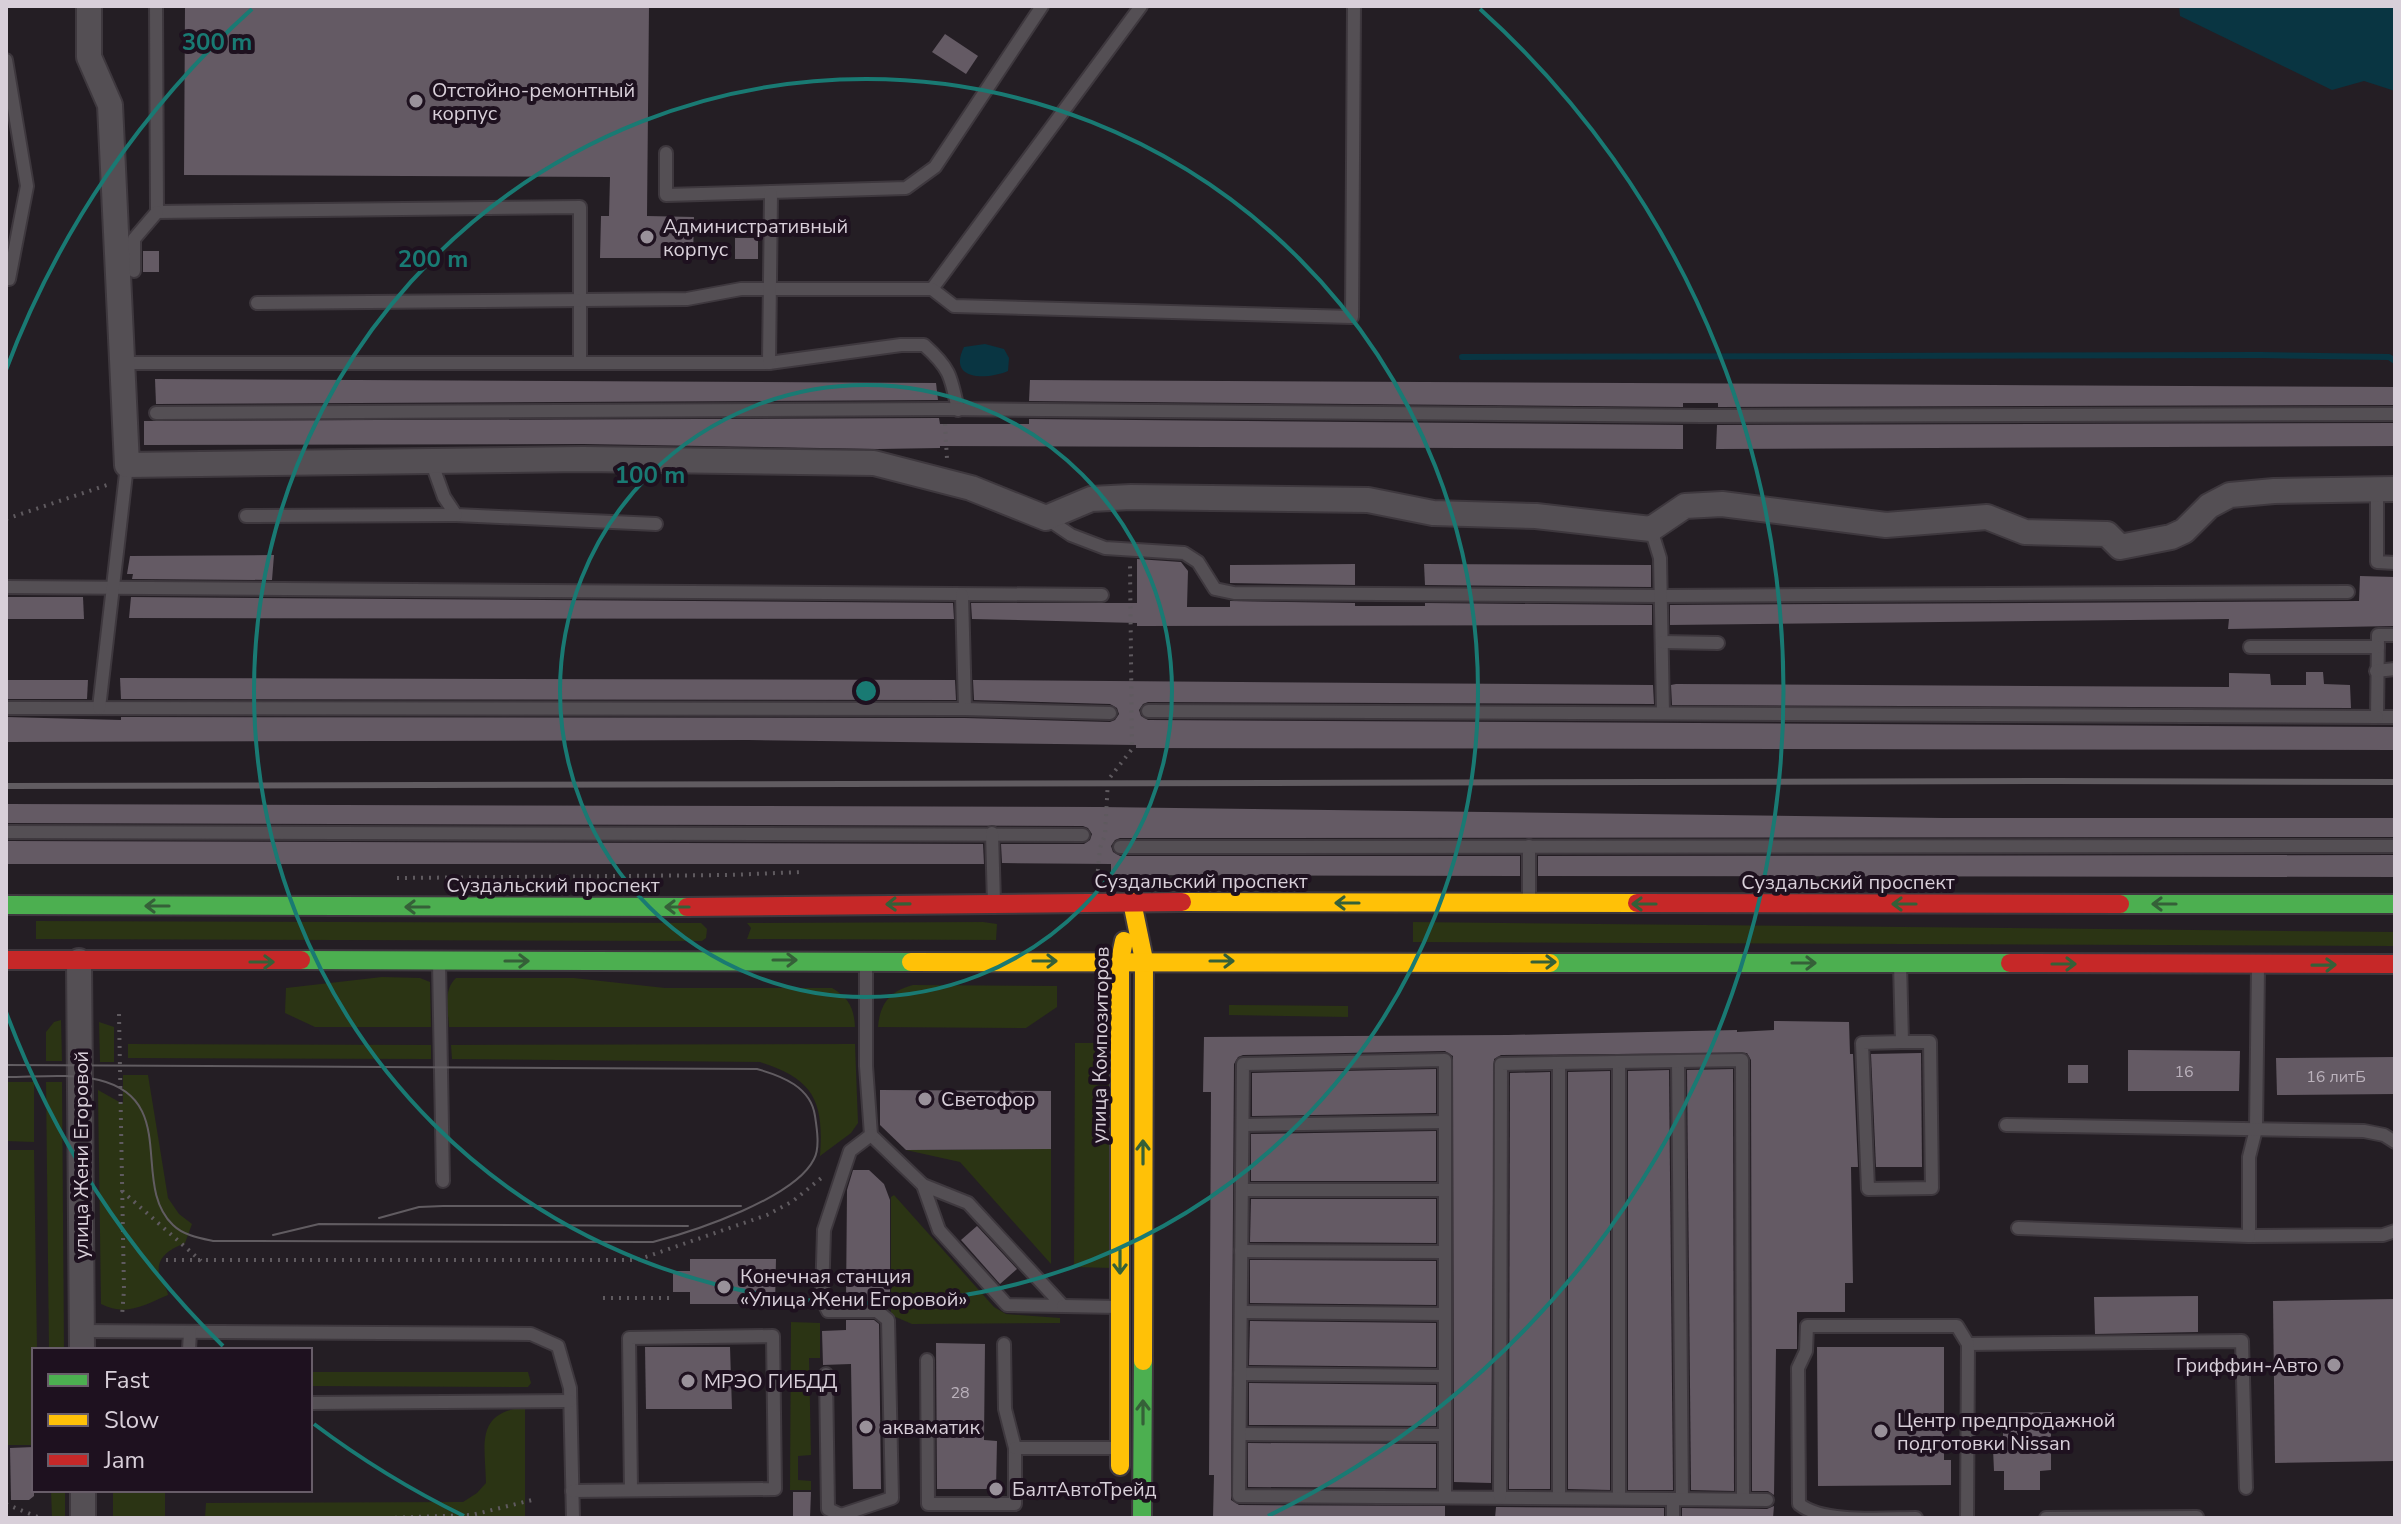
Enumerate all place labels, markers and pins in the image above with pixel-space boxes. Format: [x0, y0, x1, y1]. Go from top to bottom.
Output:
place label: Отстойно-ремонтный корпус [432, 77, 635, 127]
marker: Отстойно-ремонтный корпус [407, 92, 425, 110]
place label: Административный корпус [663, 213, 848, 263]
marker: Административный корпус [638, 228, 656, 246]
centre of rings [852, 677, 880, 705]
place label: Светофор [941, 1086, 1035, 1113]
marker: Светофор [916, 1090, 934, 1108]
place label: Конечная станция «Улица Жени Егоровой» [740, 1263, 967, 1313]
marker: Конечная станция «Улица Жени Егоровой» [715, 1278, 733, 1296]
place label: Гриффин-Авто [2176, 1352, 2318, 1379]
marker: Гриффин-Авто [2325, 1356, 2343, 1374]
place label: МРЭО ГИБДД [704, 1368, 838, 1395]
marker: МРЭО ГИБДД [679, 1372, 697, 1390]
place label: Центр предпродажной подготовки Nissan [1897, 1407, 2115, 1457]
place label: акваматик [882, 1414, 981, 1441]
marker: акваматик [857, 1418, 875, 1436]
marker: Центр предпродажной подготовки Nissan [1872, 1422, 1890, 1440]
place label: БалтАвтоТрейд [1012, 1476, 1157, 1503]
marker: БалтАвтоТрейд [987, 1480, 1005, 1498]

